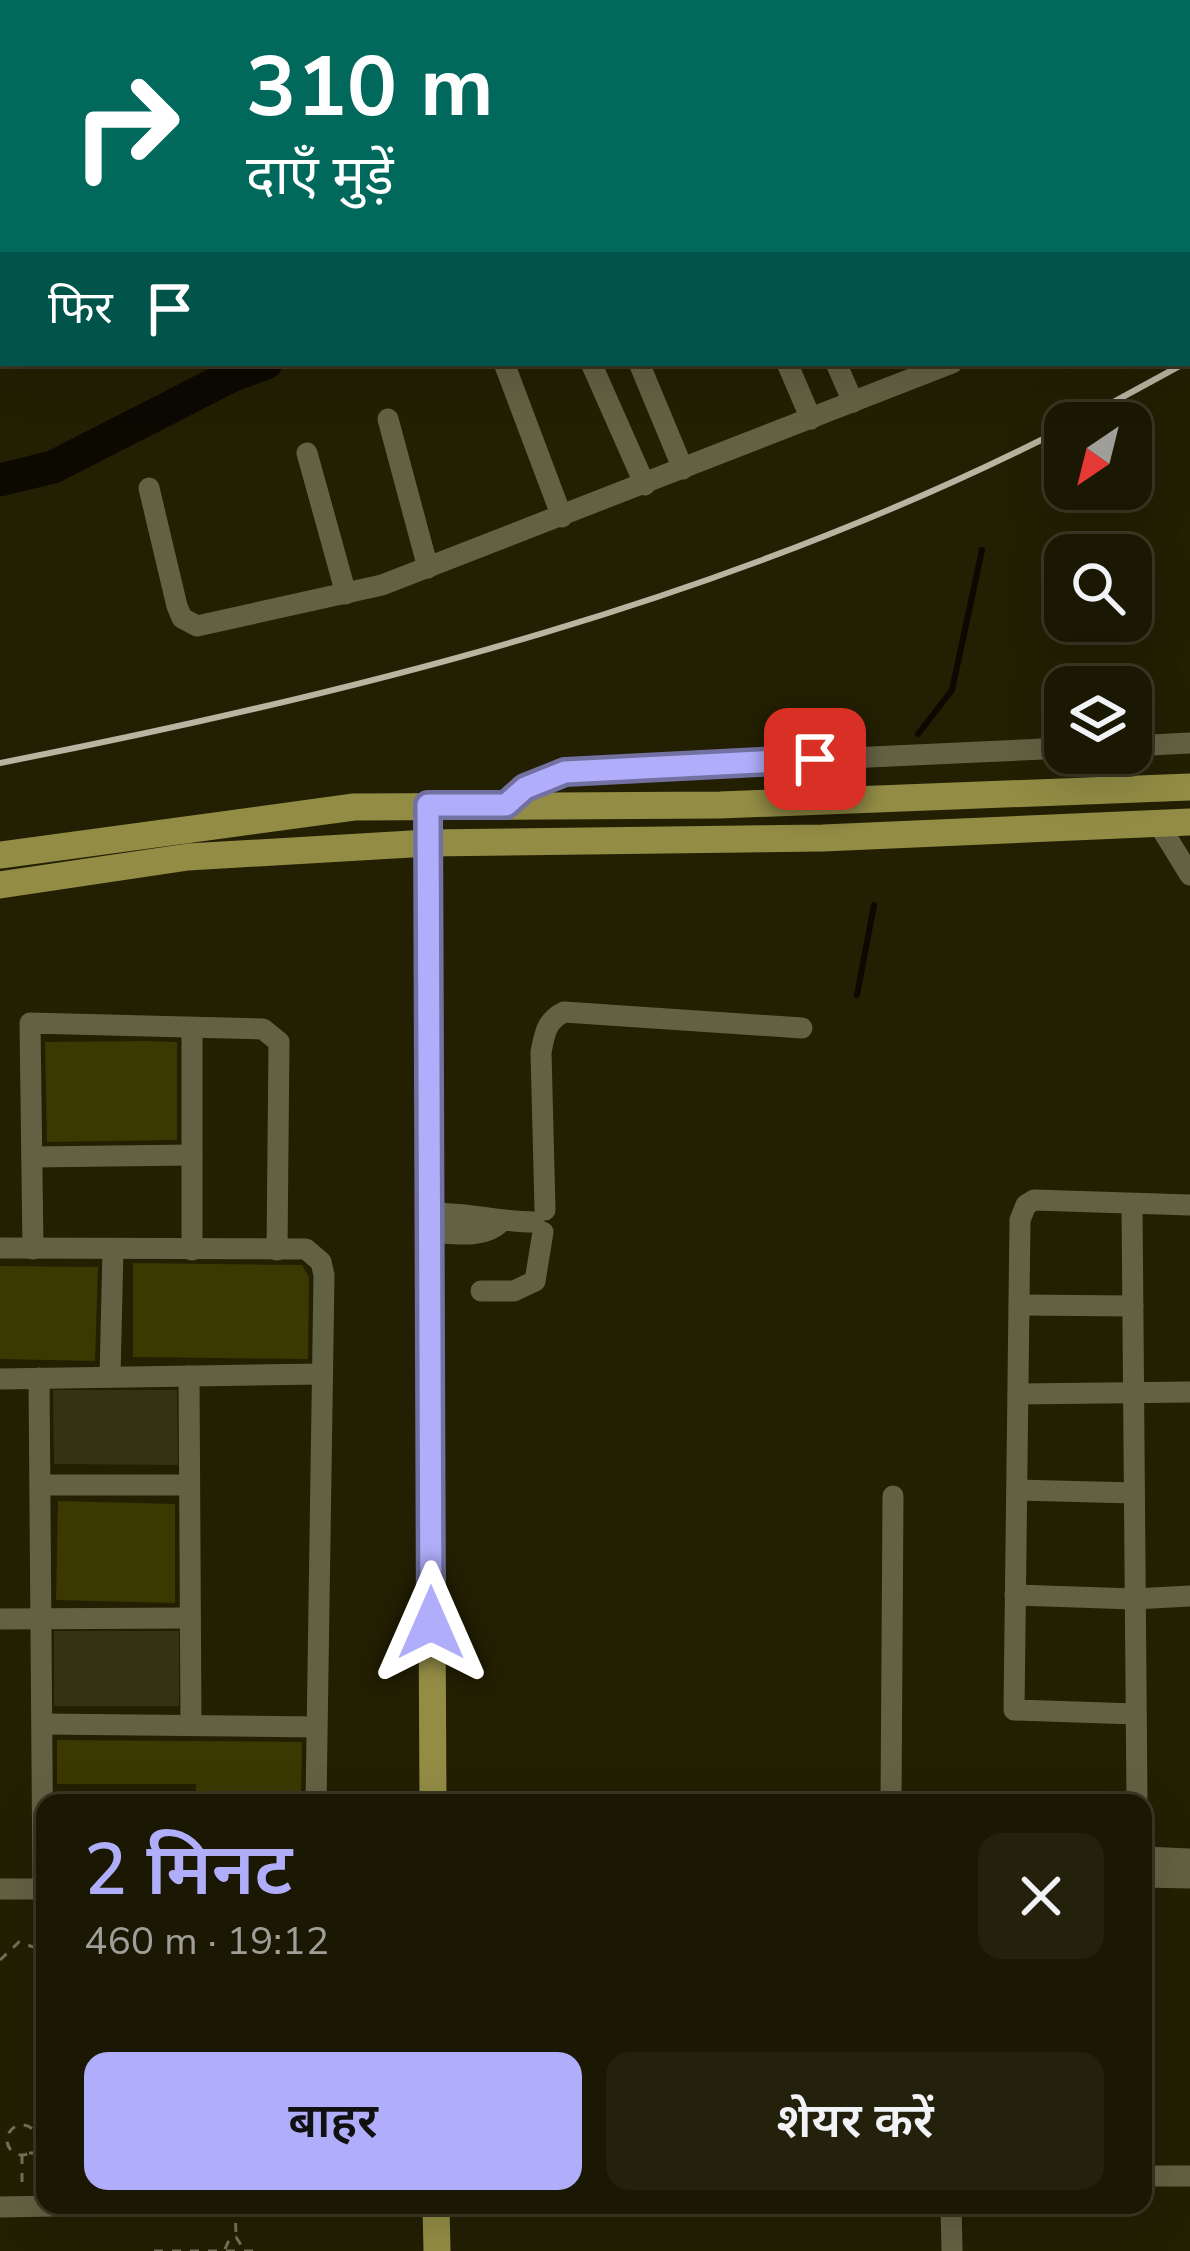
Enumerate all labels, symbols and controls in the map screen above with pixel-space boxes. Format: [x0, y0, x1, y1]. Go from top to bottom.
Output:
text: 310 m [246, 30, 494, 145]
icon: right [48, 48, 204, 204]
text: दाएँ मुड़ें [246, 139, 394, 213]
icon: arrive [137, 276, 203, 342]
text: फिर [48, 278, 113, 339]
north arrow [1044, 402, 1152, 510]
map controls [1044, 402, 1152, 774]
button: search [1044, 534, 1152, 642]
button: layers [1044, 666, 1152, 774]
pin [764, 708, 866, 810]
icon: arrive [782, 726, 848, 792]
position arrow [368, 1560, 494, 1686]
text: 2 मिनट [84, 1821, 292, 1919]
button: close [978, 1833, 1104, 1959]
text: 460 m · 19:12 [84, 1915, 329, 1968]
button: बाहर [84, 2052, 582, 2190]
button: शेयर करें [606, 2052, 1104, 2190]

